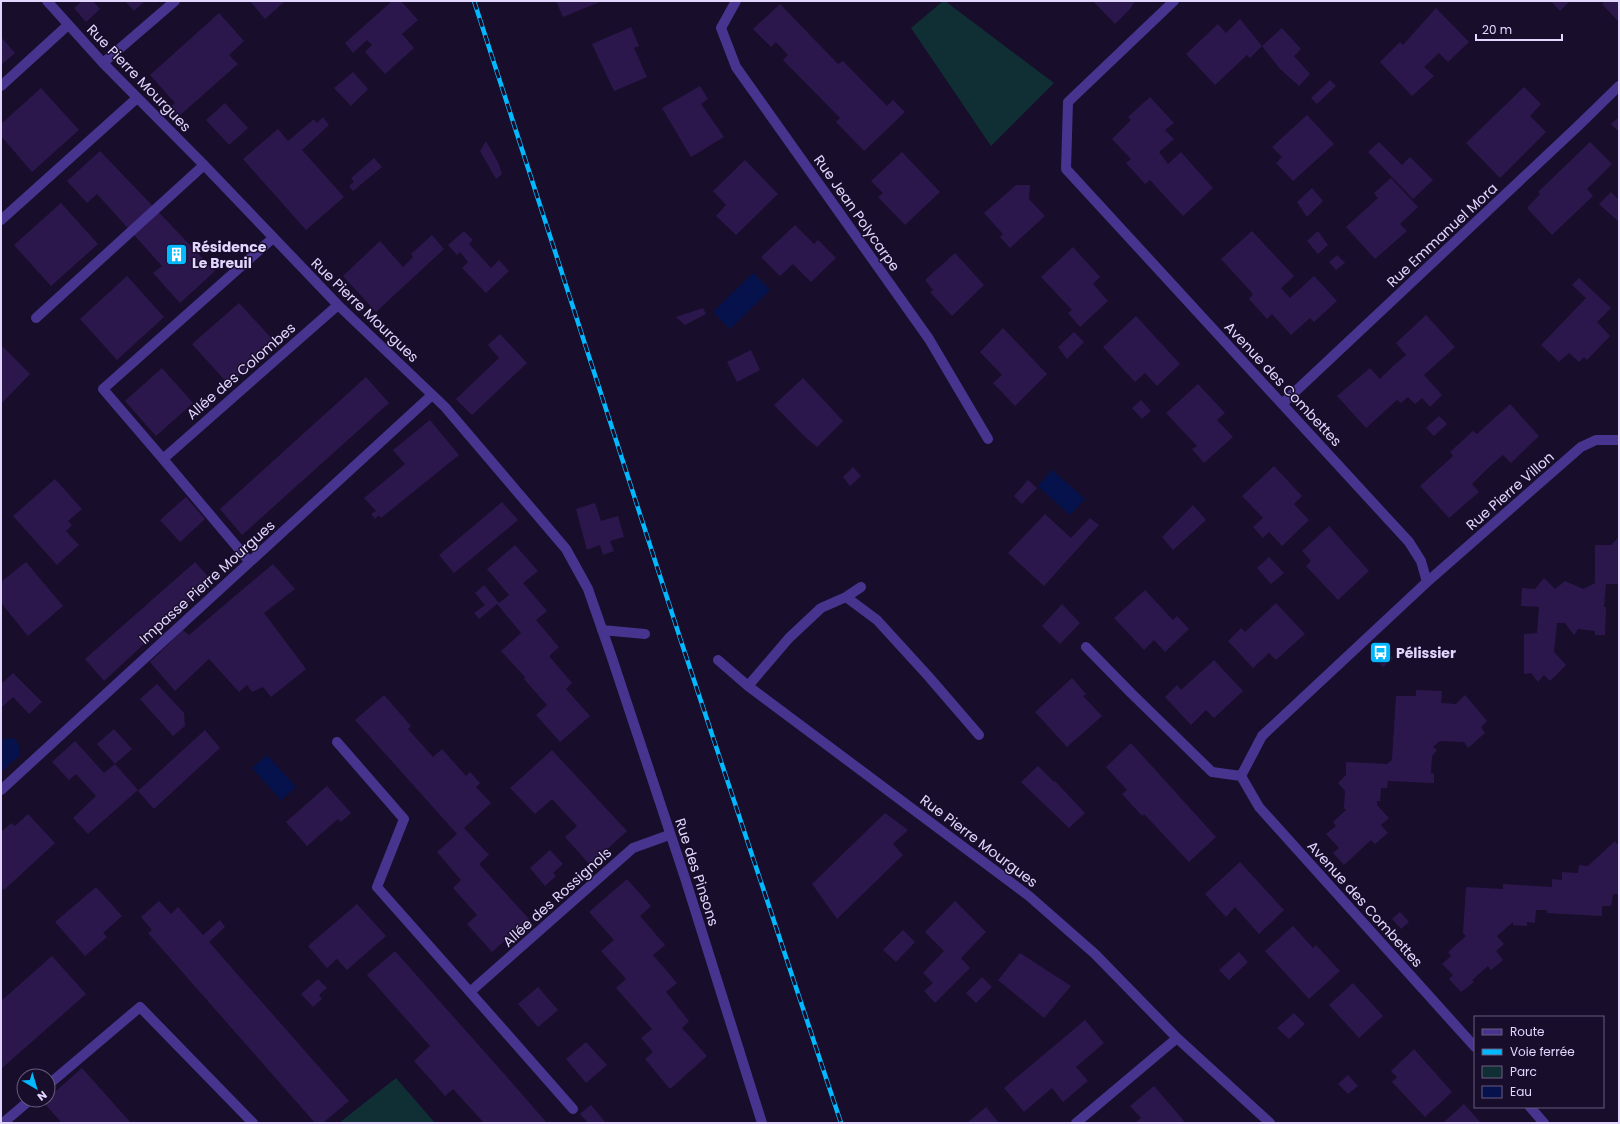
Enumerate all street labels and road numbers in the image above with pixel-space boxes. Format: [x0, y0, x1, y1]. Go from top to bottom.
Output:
street label: Rue Pierre Mourgues [82, 20, 196, 136]
street label: Rue Jean Polycarpe [809, 151, 905, 275]
street label: Rue Emmanuel Mora [1382, 178, 1502, 292]
street label: Rue Pierre Mourgues [307, 253, 423, 367]
street label: Avenue des Combettes [1220, 317, 1346, 451]
street label: Allée des Colombes [182, 318, 300, 424]
street label: Rue Pierre Villon [1462, 447, 1558, 535]
street label: Impasse Pierre Mourgues [135, 516, 279, 648]
street label: Rue Pierre Mourgues [916, 790, 1042, 892]
street label: Rue des Pinsons [670, 816, 724, 928]
street label: Avenue des Combettes [1303, 836, 1427, 972]
street label: Allée des Rossignols [498, 843, 616, 951]

